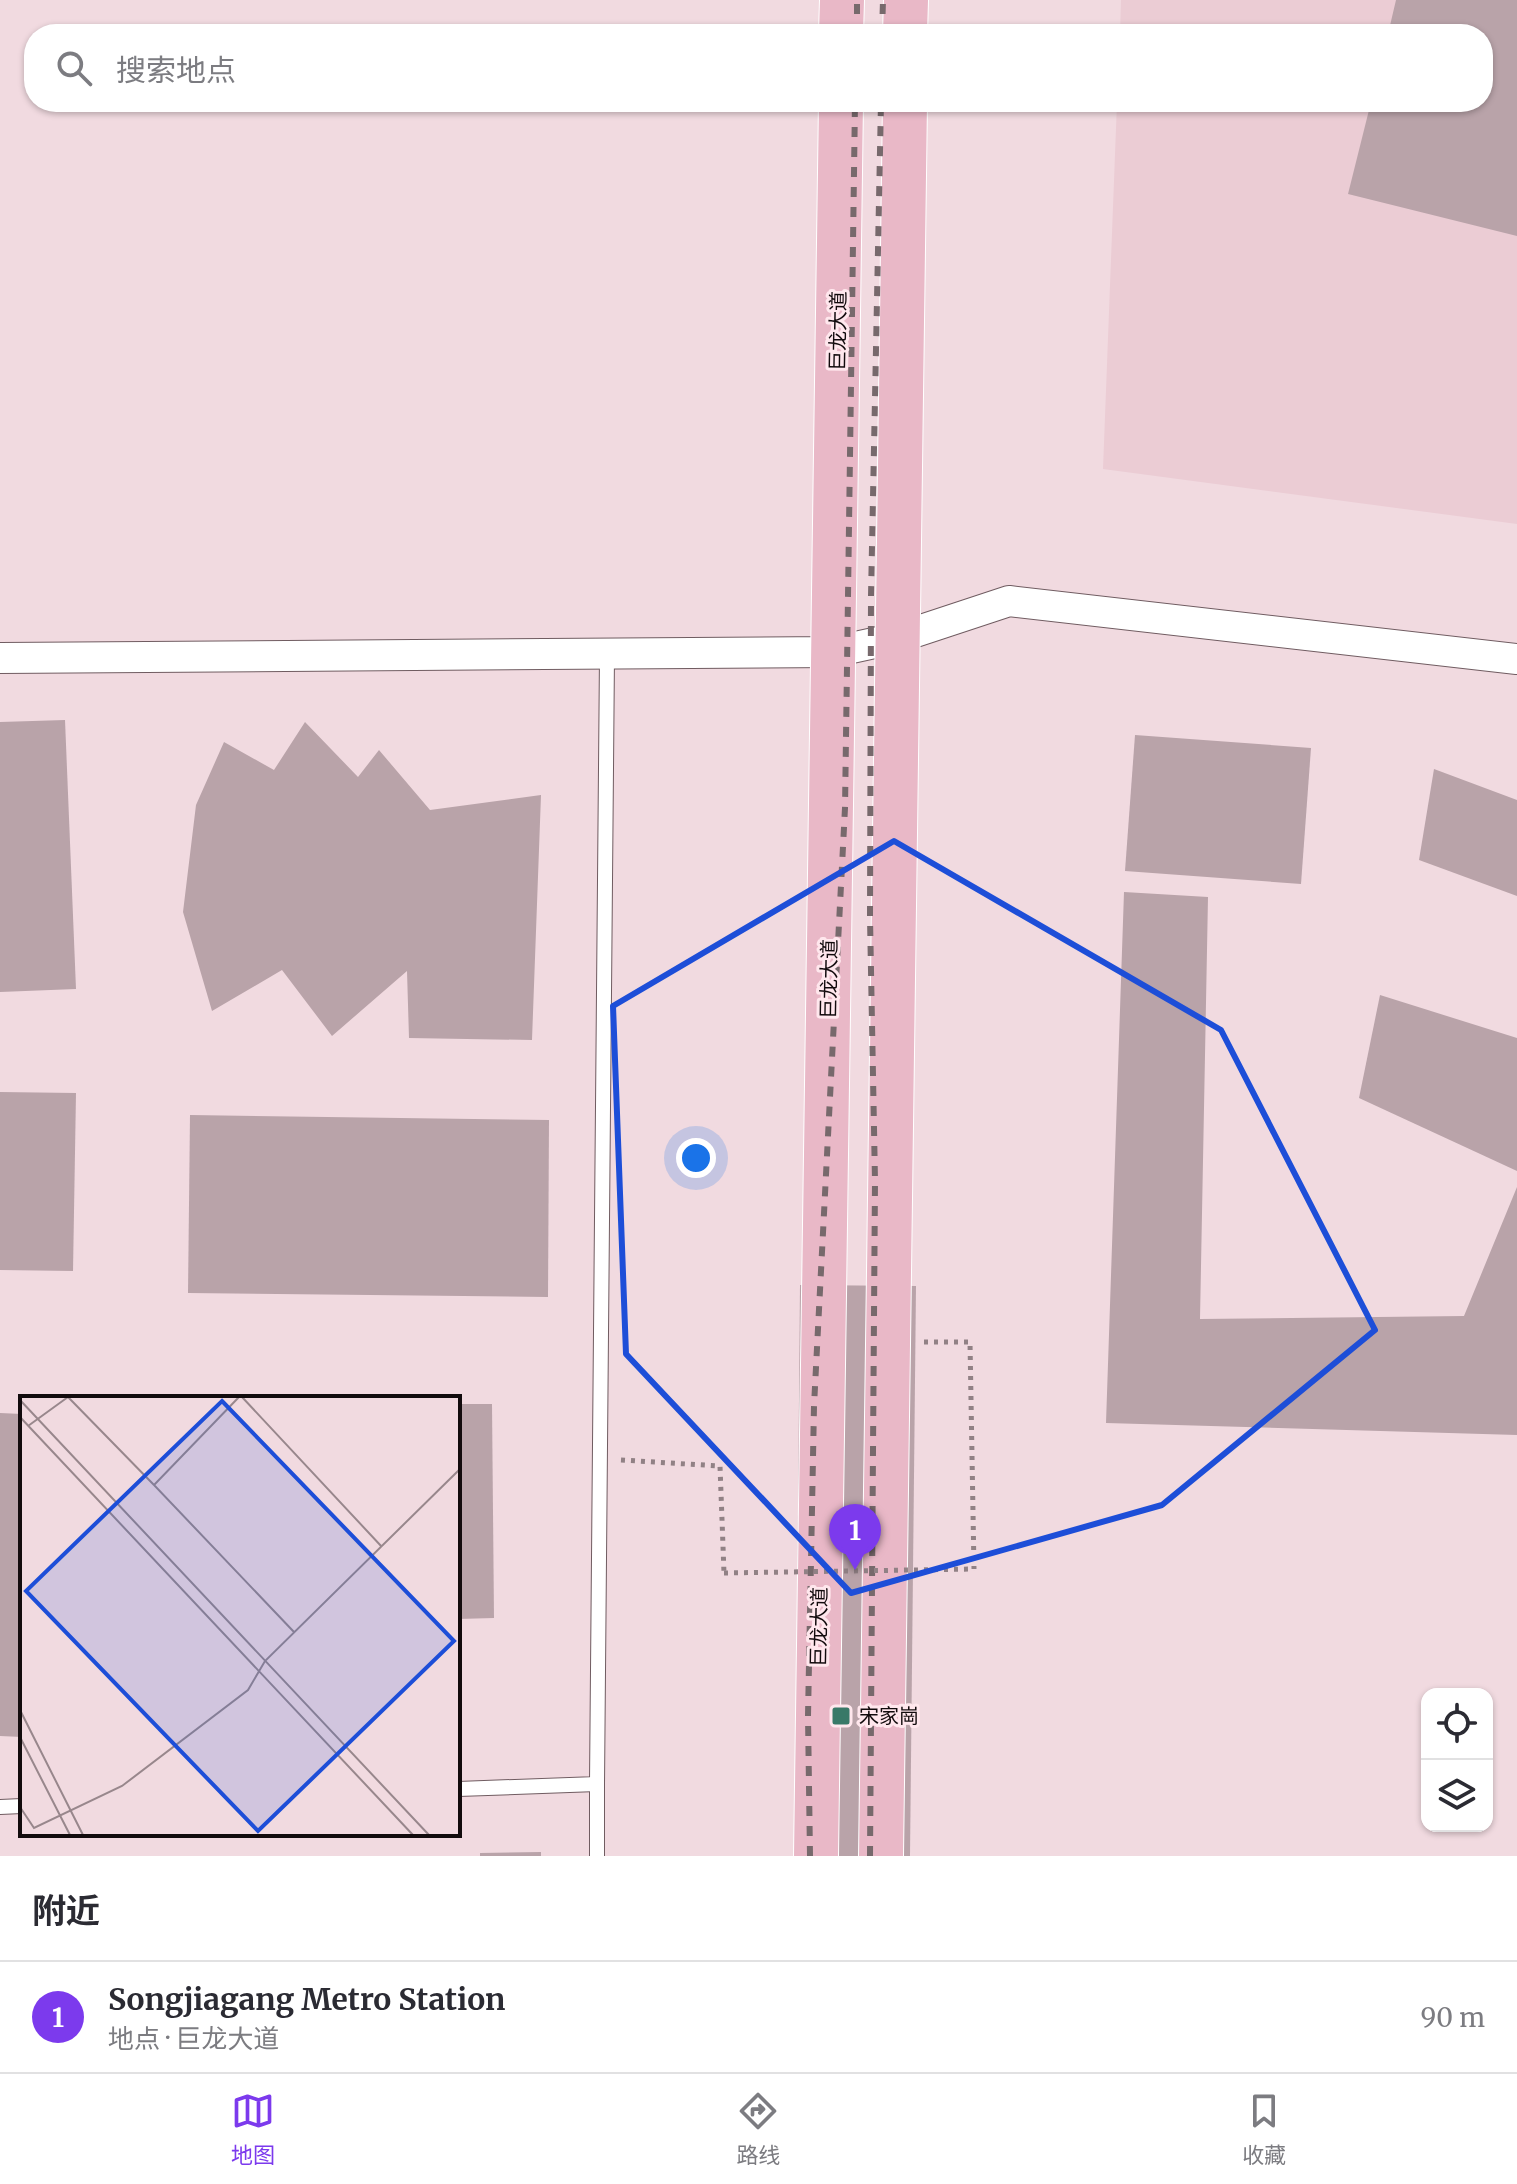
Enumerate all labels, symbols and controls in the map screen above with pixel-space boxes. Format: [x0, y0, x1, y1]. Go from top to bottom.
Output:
search box [24, 24, 1493, 112]
icon: search [52, 46, 96, 90]
text: 搜索地点 [116, 51, 236, 89]
street label: 巨龙大道 [824, 291, 851, 371]
street label: 巨龙大道 [815, 939, 842, 1019]
your location [676, 1138, 716, 1178]
inset map [20, 1396, 460, 1836]
pin: 1 [829, 1504, 881, 1570]
street label: 巨龙大道 [805, 1587, 832, 1667]
map controls [1421, 1688, 1493, 1832]
button: locate [1421, 1688, 1493, 1760]
place label: 宋家崗 [859, 1703, 919, 1728]
marker: 宋家崗 [830, 1705, 852, 1727]
button: layers [1421, 1760, 1493, 1832]
text: 附近 [32, 1890, 100, 1932]
text: Songjiagang Metro Station [108, 1980, 505, 2018]
text: 1 [52, 2001, 64, 2034]
text: 90 m [1421, 2001, 1485, 2034]
text: 地点 · 巨龙大道 [108, 2022, 279, 2055]
tab: 地图 [231, 2089, 275, 2169]
tab: 路线 [736, 2089, 780, 2169]
tab: 收藏 [1242, 2089, 1286, 2169]

